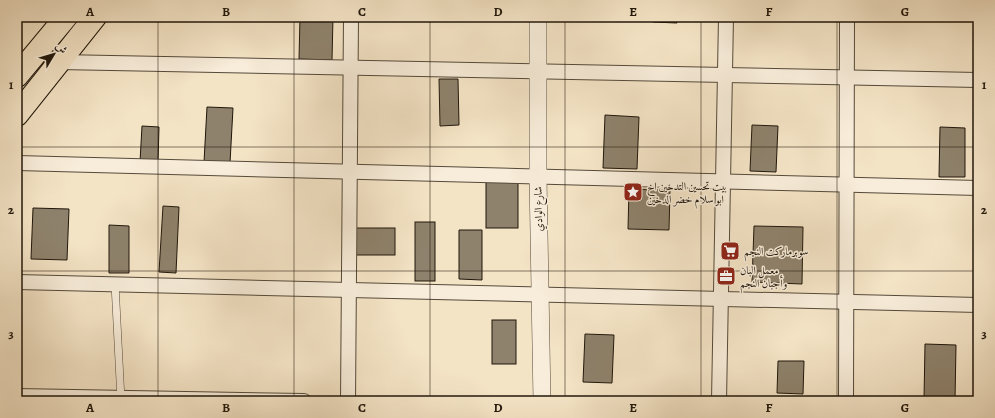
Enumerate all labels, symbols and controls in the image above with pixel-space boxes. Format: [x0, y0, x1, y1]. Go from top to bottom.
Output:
text: A [85, 3, 95, 20]
text: B [222, 3, 230, 20]
text: C [358, 3, 366, 20]
text: D [493, 3, 503, 20]
text: E [629, 3, 637, 20]
text: F [766, 3, 773, 20]
text: G [901, 3, 909, 20]
north arrow [34, 34, 74, 74]
text: ش [52, 39, 71, 57]
text: 1 [9, 76, 14, 93]
text: 1 [982, 76, 987, 93]
place label: بيت تحسين التدخين اخ ابو سلام خضر الدخين [647, 179, 727, 209]
place icon: بيت تحسين التدخين اخ ابو سلام خضر الدخين [622, 181, 644, 203]
street label: شارع الوادي [531, 186, 548, 232]
text: 2 [8, 201, 15, 218]
text: 2 [981, 201, 988, 218]
supermarket icon: سوبرماركت النجم [719, 240, 741, 262]
place label: سوبرماركت النجم [744, 244, 808, 262]
place label: معمل البان وأجبان النجم [740, 263, 787, 294]
office icon: معمل البان وأجبان النجم [715, 265, 737, 287]
text: 3 [8, 325, 14, 342]
text: 3 [981, 325, 987, 342]
text: A [85, 399, 95, 416]
text: B [222, 399, 230, 416]
text: C [358, 399, 366, 416]
text: D [493, 399, 503, 416]
text: E [629, 399, 637, 416]
text: F [766, 399, 773, 416]
text: G [901, 399, 909, 416]

